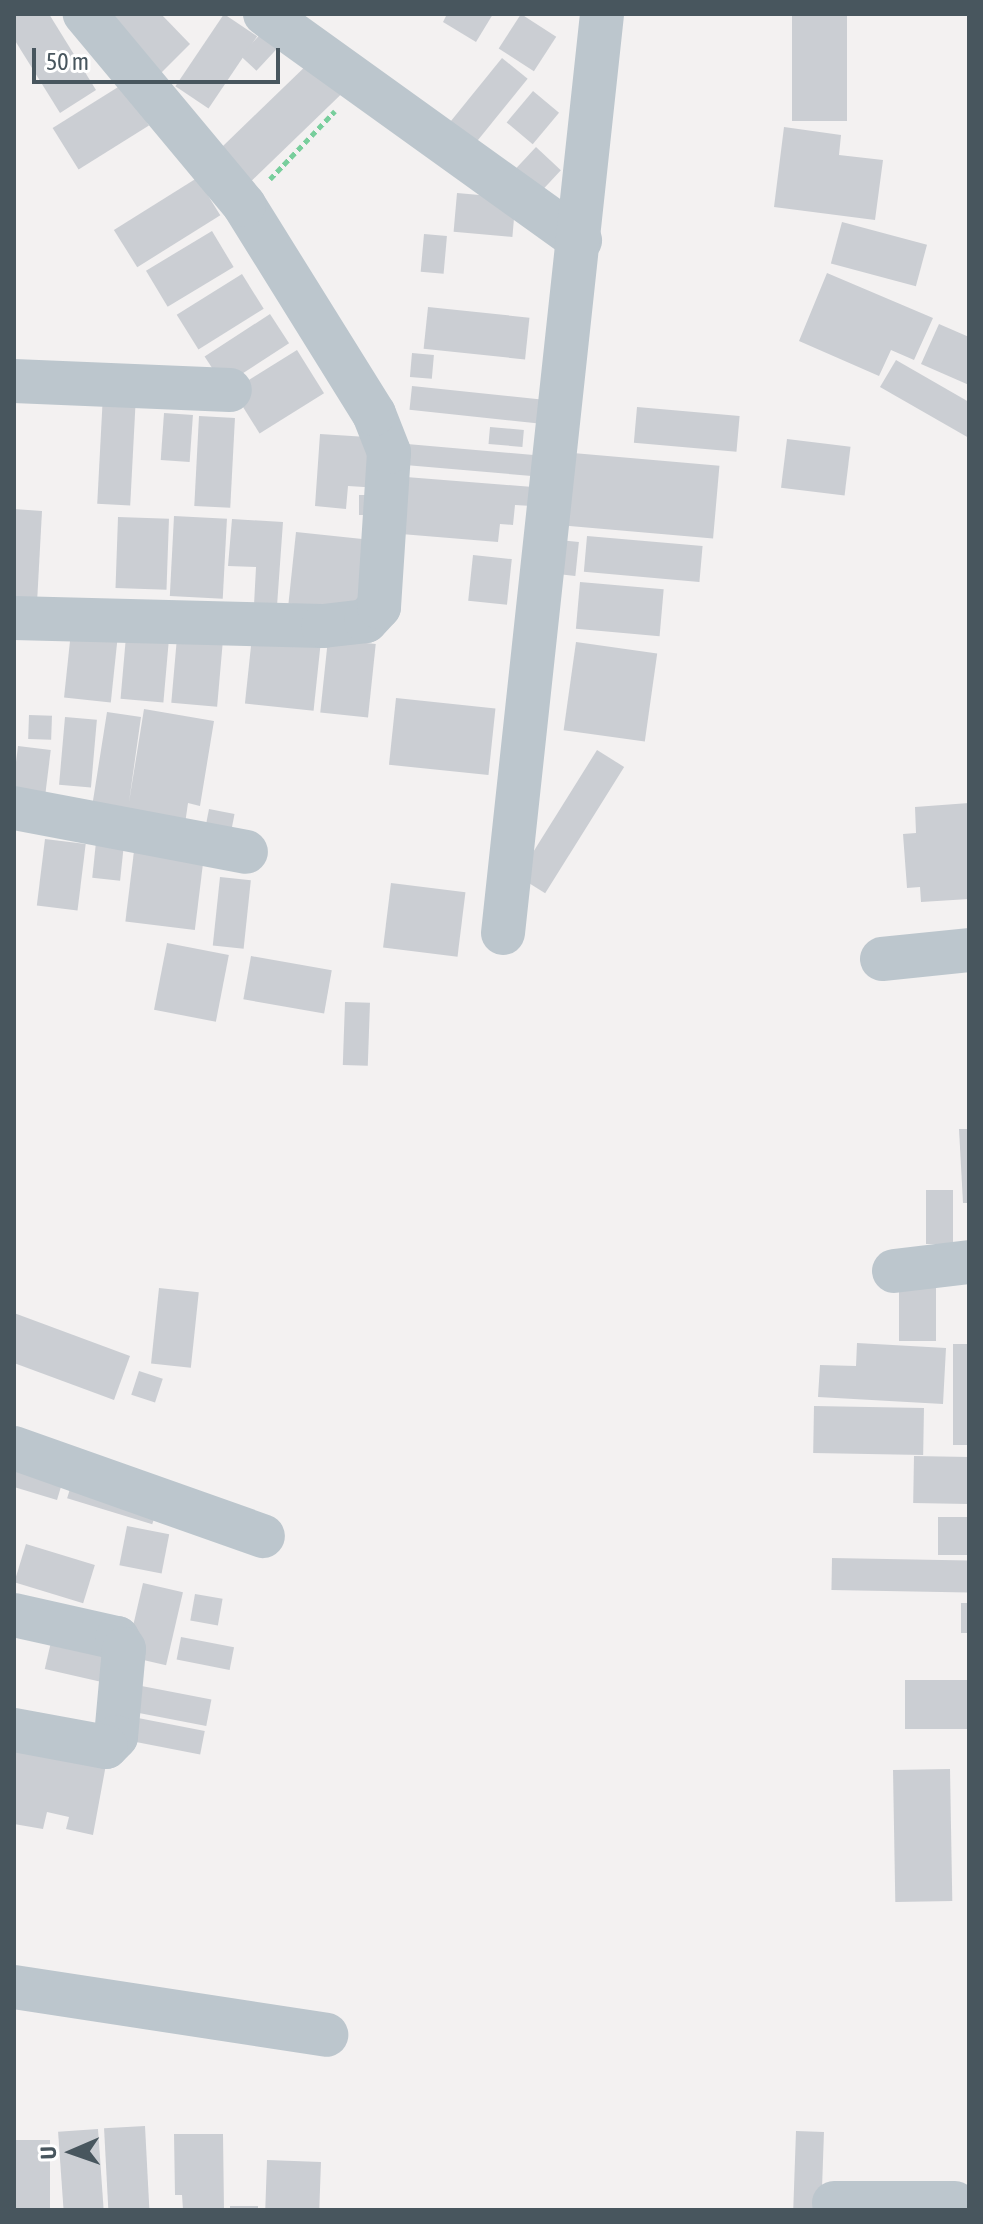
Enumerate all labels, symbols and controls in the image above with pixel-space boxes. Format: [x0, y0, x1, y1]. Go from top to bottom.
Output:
scale bar [36, 32, 284, 82]
text: 50 m [46, 48, 89, 75]
north arrow [32, 2112, 112, 2192]
text: U [35, 2146, 61, 2160]

